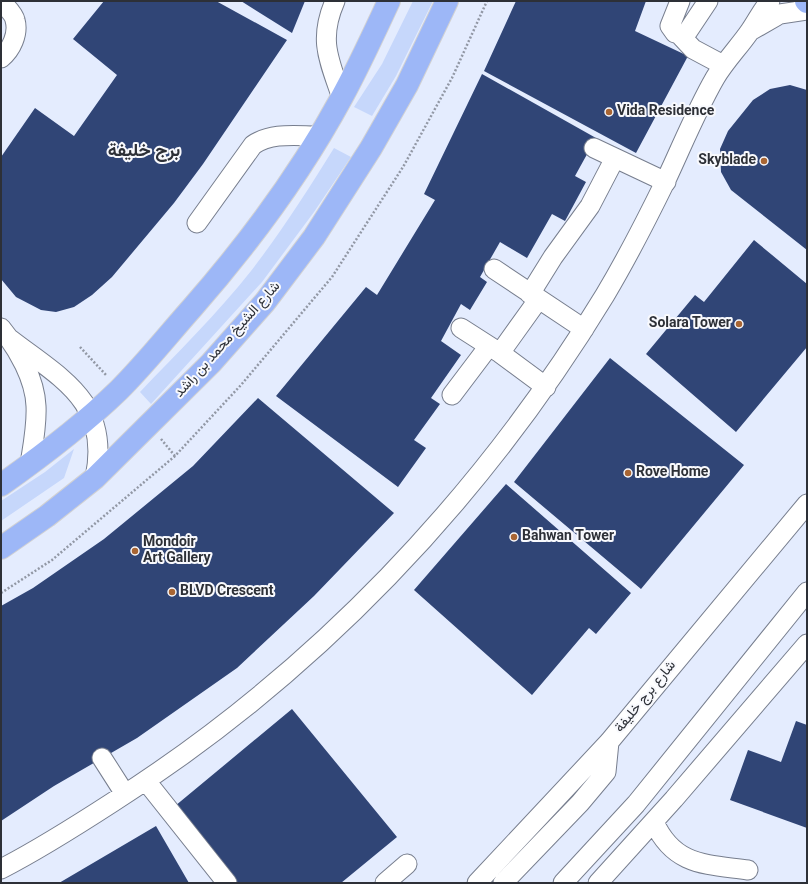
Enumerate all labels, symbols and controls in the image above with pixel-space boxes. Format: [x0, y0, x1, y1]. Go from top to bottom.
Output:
place label: Vida Residence [617, 101, 715, 123]
marker: Vida Residence [604, 107, 614, 117]
district label: برج خليفة [108, 138, 180, 166]
place label: Skyblade [698, 150, 756, 172]
marker: Skyblade [759, 156, 769, 166]
street label: شارع الشيخ محمد بن راشد [170, 277, 286, 403]
place label: Solara Tower [649, 313, 731, 335]
marker: Solara Tower [734, 319, 744, 329]
place label: Rove Home [636, 462, 709, 484]
marker: Rove Home [623, 468, 633, 478]
place label: Bahwan Tower [522, 526, 614, 548]
place label: Mondoir Art Gallery [143, 532, 211, 570]
marker: Bahwan Tower [509, 532, 519, 542]
marker: Mondoir Art Gallery [130, 546, 140, 556]
place label: BLVD Crescent [180, 581, 274, 603]
marker: BLVD Crescent [167, 587, 177, 597]
street label: شارع برج خليفة [610, 656, 682, 738]

